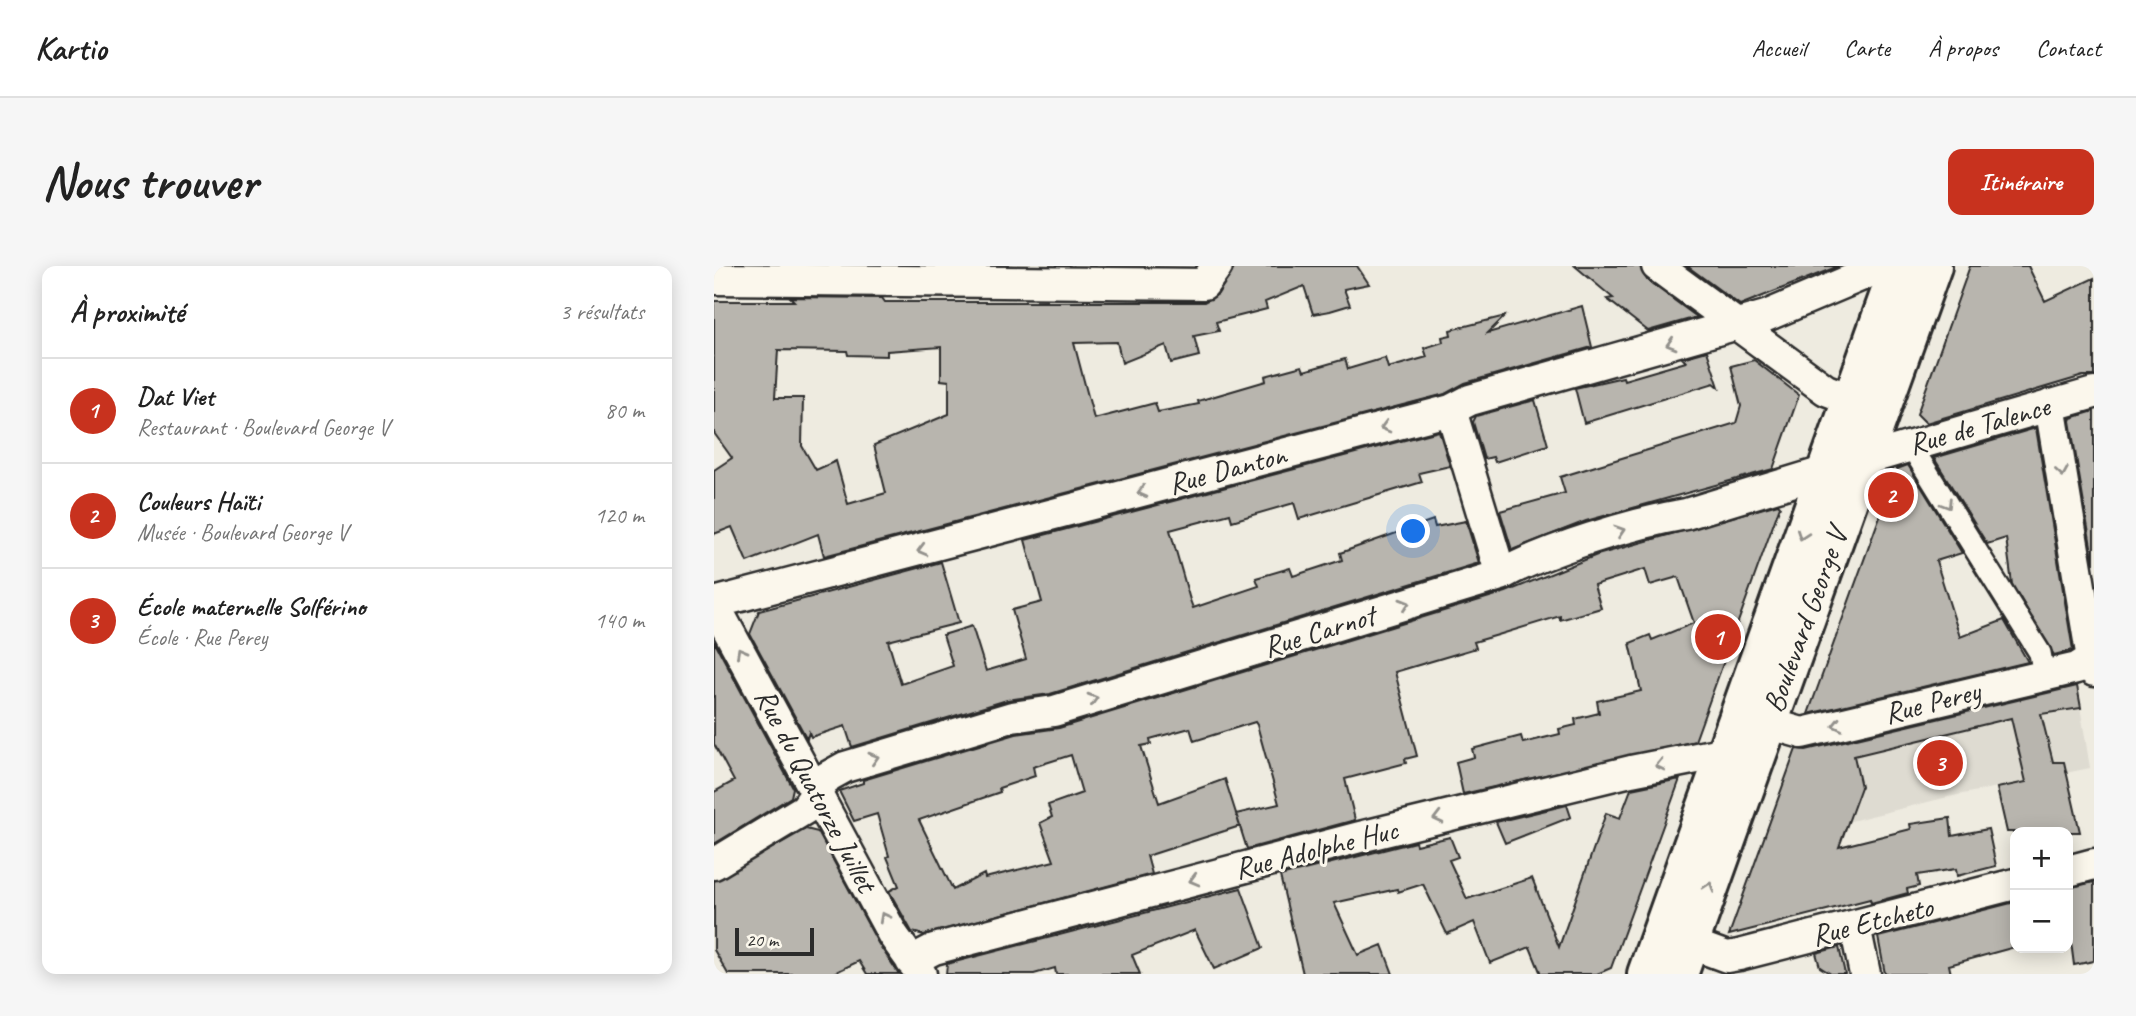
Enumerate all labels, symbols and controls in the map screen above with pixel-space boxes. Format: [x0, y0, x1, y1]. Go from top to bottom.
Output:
text: Kartio [35, 27, 106, 69]
text: Accueil [1752, 33, 1806, 63]
text: Carte [1844, 33, 1890, 63]
text: À propos [1928, 33, 1998, 63]
text: Contact [2036, 33, 2101, 63]
button: Itinéraire [1948, 149, 2094, 215]
text: Nous trouver [42, 151, 257, 213]
text: À proximité [70, 293, 184, 331]
text: 3 résultats [560, 297, 644, 326]
one-way arrow [1665, 335, 1677, 350]
text: Dat Viet [137, 380, 214, 413]
street label: Rue de Talence [1904, 386, 2056, 463]
text: 1 [88, 396, 98, 425]
text: 80 m [605, 396, 644, 425]
text: Restaurant · Boulevard George V [137, 413, 390, 442]
one-way arrow [1380, 419, 1392, 433]
street label: Rue Danton [1164, 435, 1292, 503]
one-way arrow [2055, 467, 2070, 478]
pin: 2 [1868, 469, 1914, 521]
one-way arrow [1136, 483, 1148, 498]
text: Couleurs Haïti [137, 485, 260, 518]
one-way arrow [1939, 496, 1952, 509]
text: 2 [88, 501, 98, 530]
text: 120 m [595, 501, 644, 530]
your location [1396, 514, 1430, 548]
text: Musée · Boulevard George V [137, 518, 348, 547]
street label: Boulevard George V [1754, 518, 1858, 717]
one-way arrow [1614, 525, 1626, 540]
one-way arrow [1796, 528, 1810, 540]
one-way arrow [916, 541, 928, 556]
text: École maternelle Solférino [137, 590, 366, 623]
street label: Rue Carnot [1259, 595, 1383, 666]
one-way arrow [1399, 598, 1411, 613]
text: 3 [88, 606, 98, 635]
text: 140 m [595, 606, 644, 635]
pin: 1 [1695, 611, 1741, 663]
text: École · Rue Perey [137, 623, 267, 652]
one-way arrow [736, 647, 750, 659]
street label: Rue Perey [1880, 671, 1986, 732]
street label: Rue du Quatorze Juillet [746, 682, 887, 901]
one-way arrow [1087, 693, 1099, 708]
one-way arrow [1831, 717, 1843, 731]
pin: 3 [1917, 737, 1963, 789]
one-way arrow [868, 752, 880, 767]
one-way arrow [1654, 757, 1666, 771]
street label: Rue Adolphe Huc [1231, 810, 1403, 888]
one-way arrow [1432, 810, 1444, 824]
map controls [2010, 827, 2073, 953]
button: + [2010, 827, 2073, 890]
one-way arrow [1188, 872, 1200, 886]
one-way arrow [1701, 881, 1715, 893]
street label: Rue Etcheto [1807, 887, 1938, 954]
button: − [2010, 890, 2073, 953]
one-way arrow [879, 912, 892, 924]
scale bar [735, 925, 814, 957]
text: 20 m [746, 928, 778, 952]

